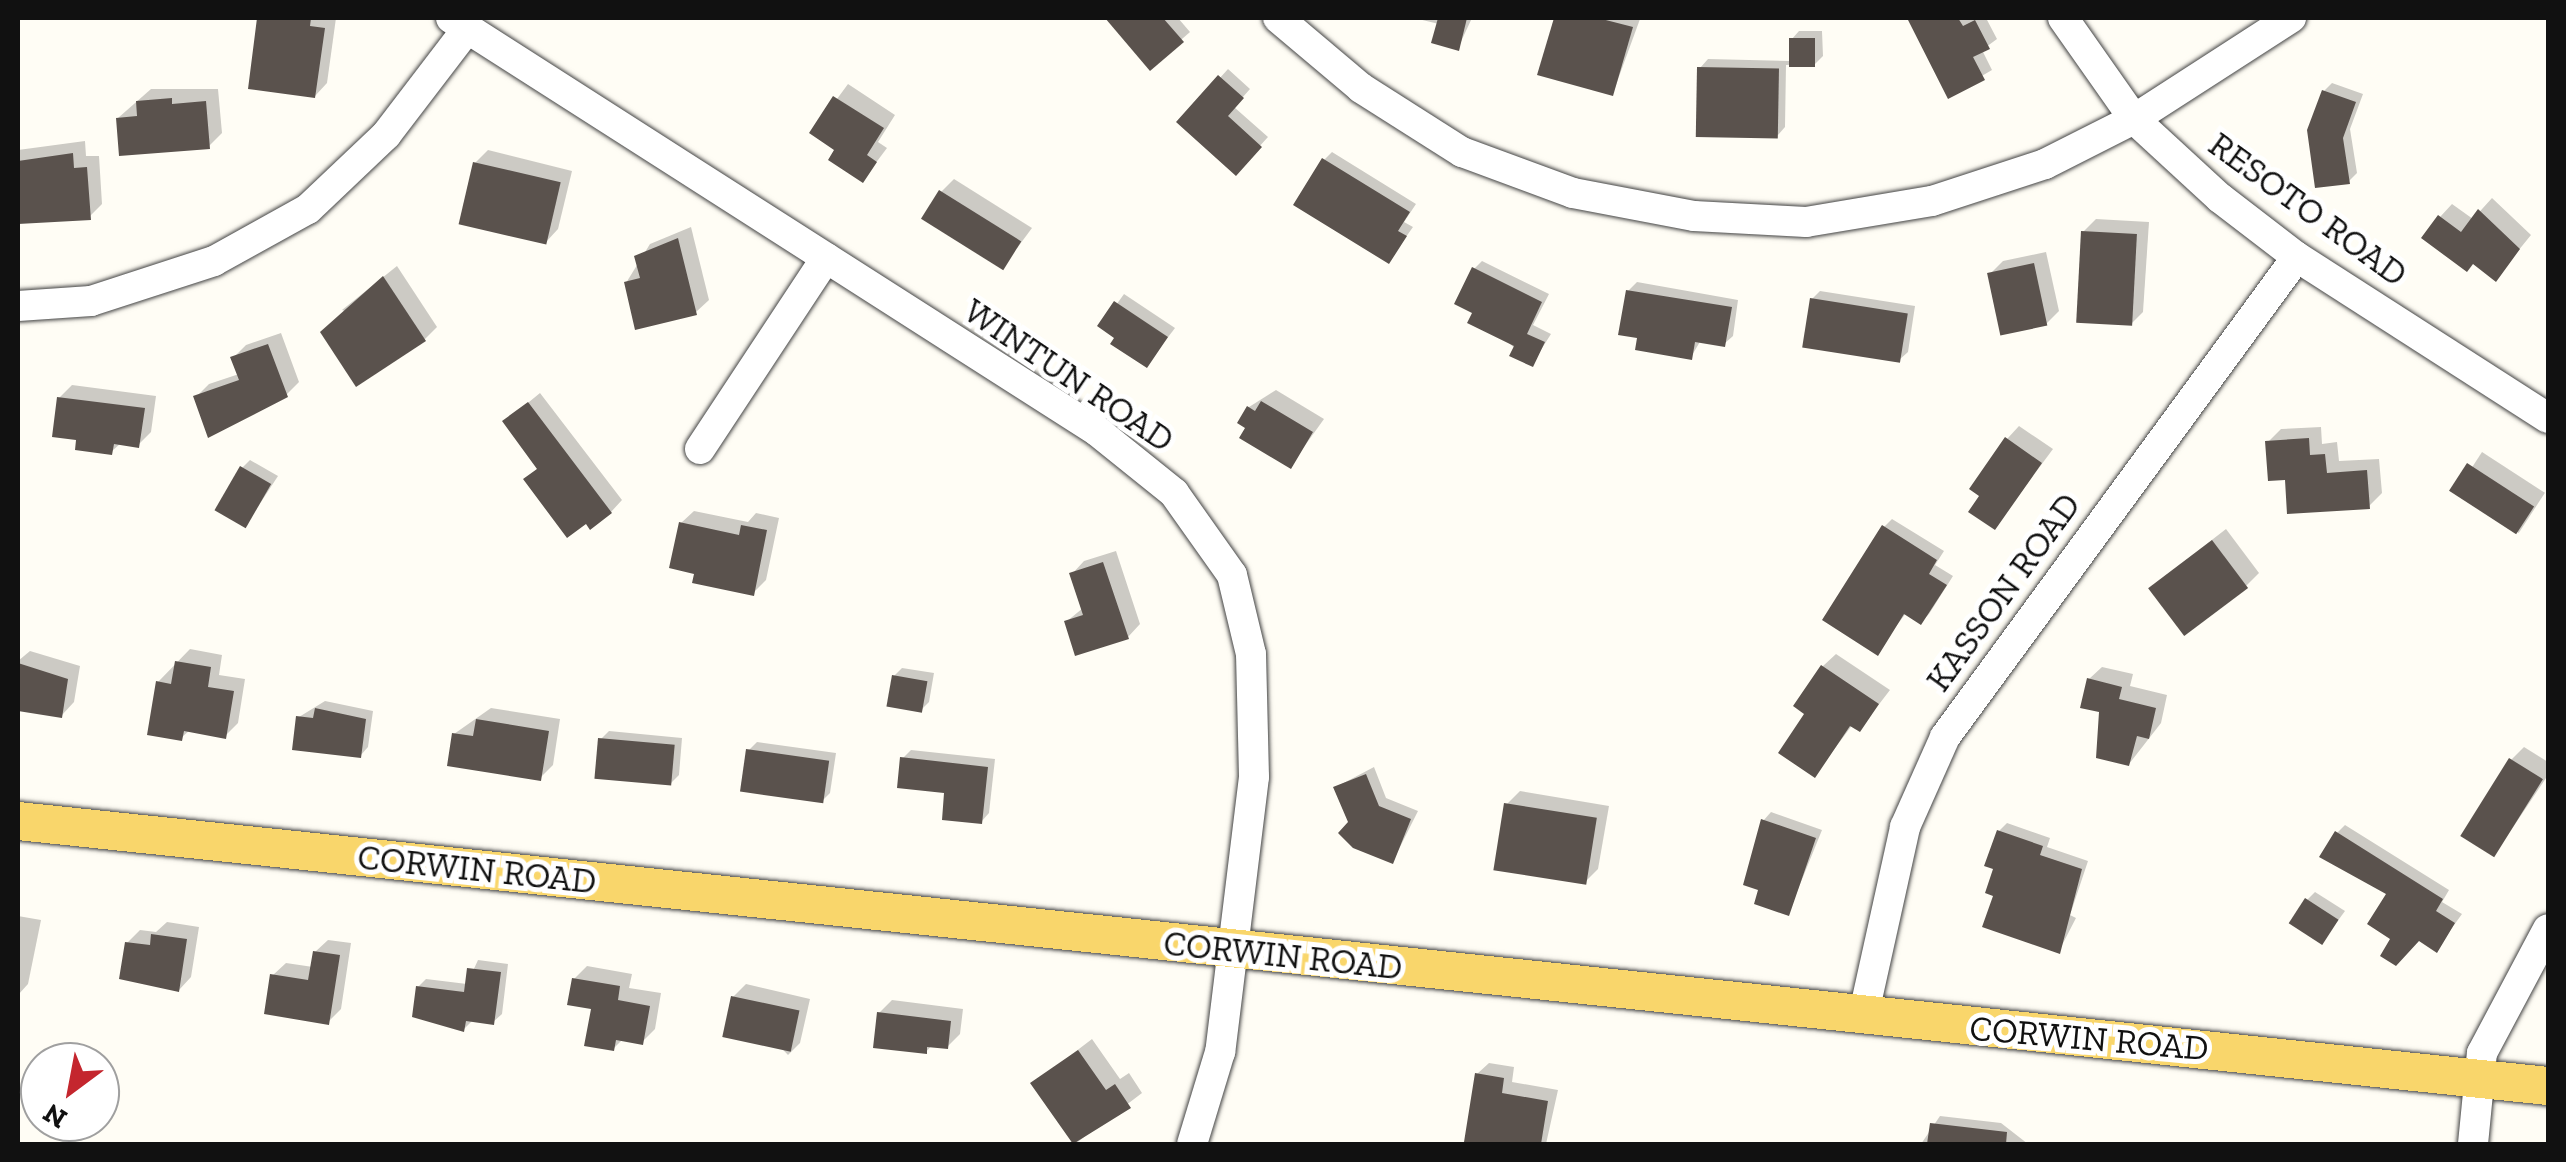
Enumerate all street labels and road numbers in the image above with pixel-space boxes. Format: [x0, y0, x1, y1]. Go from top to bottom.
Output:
street label: RESOTO ROAD [2201, 123, 2415, 295]
street label: WINTUN ROAD [956, 289, 1182, 461]
street label: KASSON ROAD [1917, 485, 2089, 699]
street label: CORWIN ROAD [356, 836, 598, 902]
street label: CORWIN ROAD [1162, 922, 1404, 988]
street label: CORWIN ROAD [1968, 1007, 2210, 1069]

